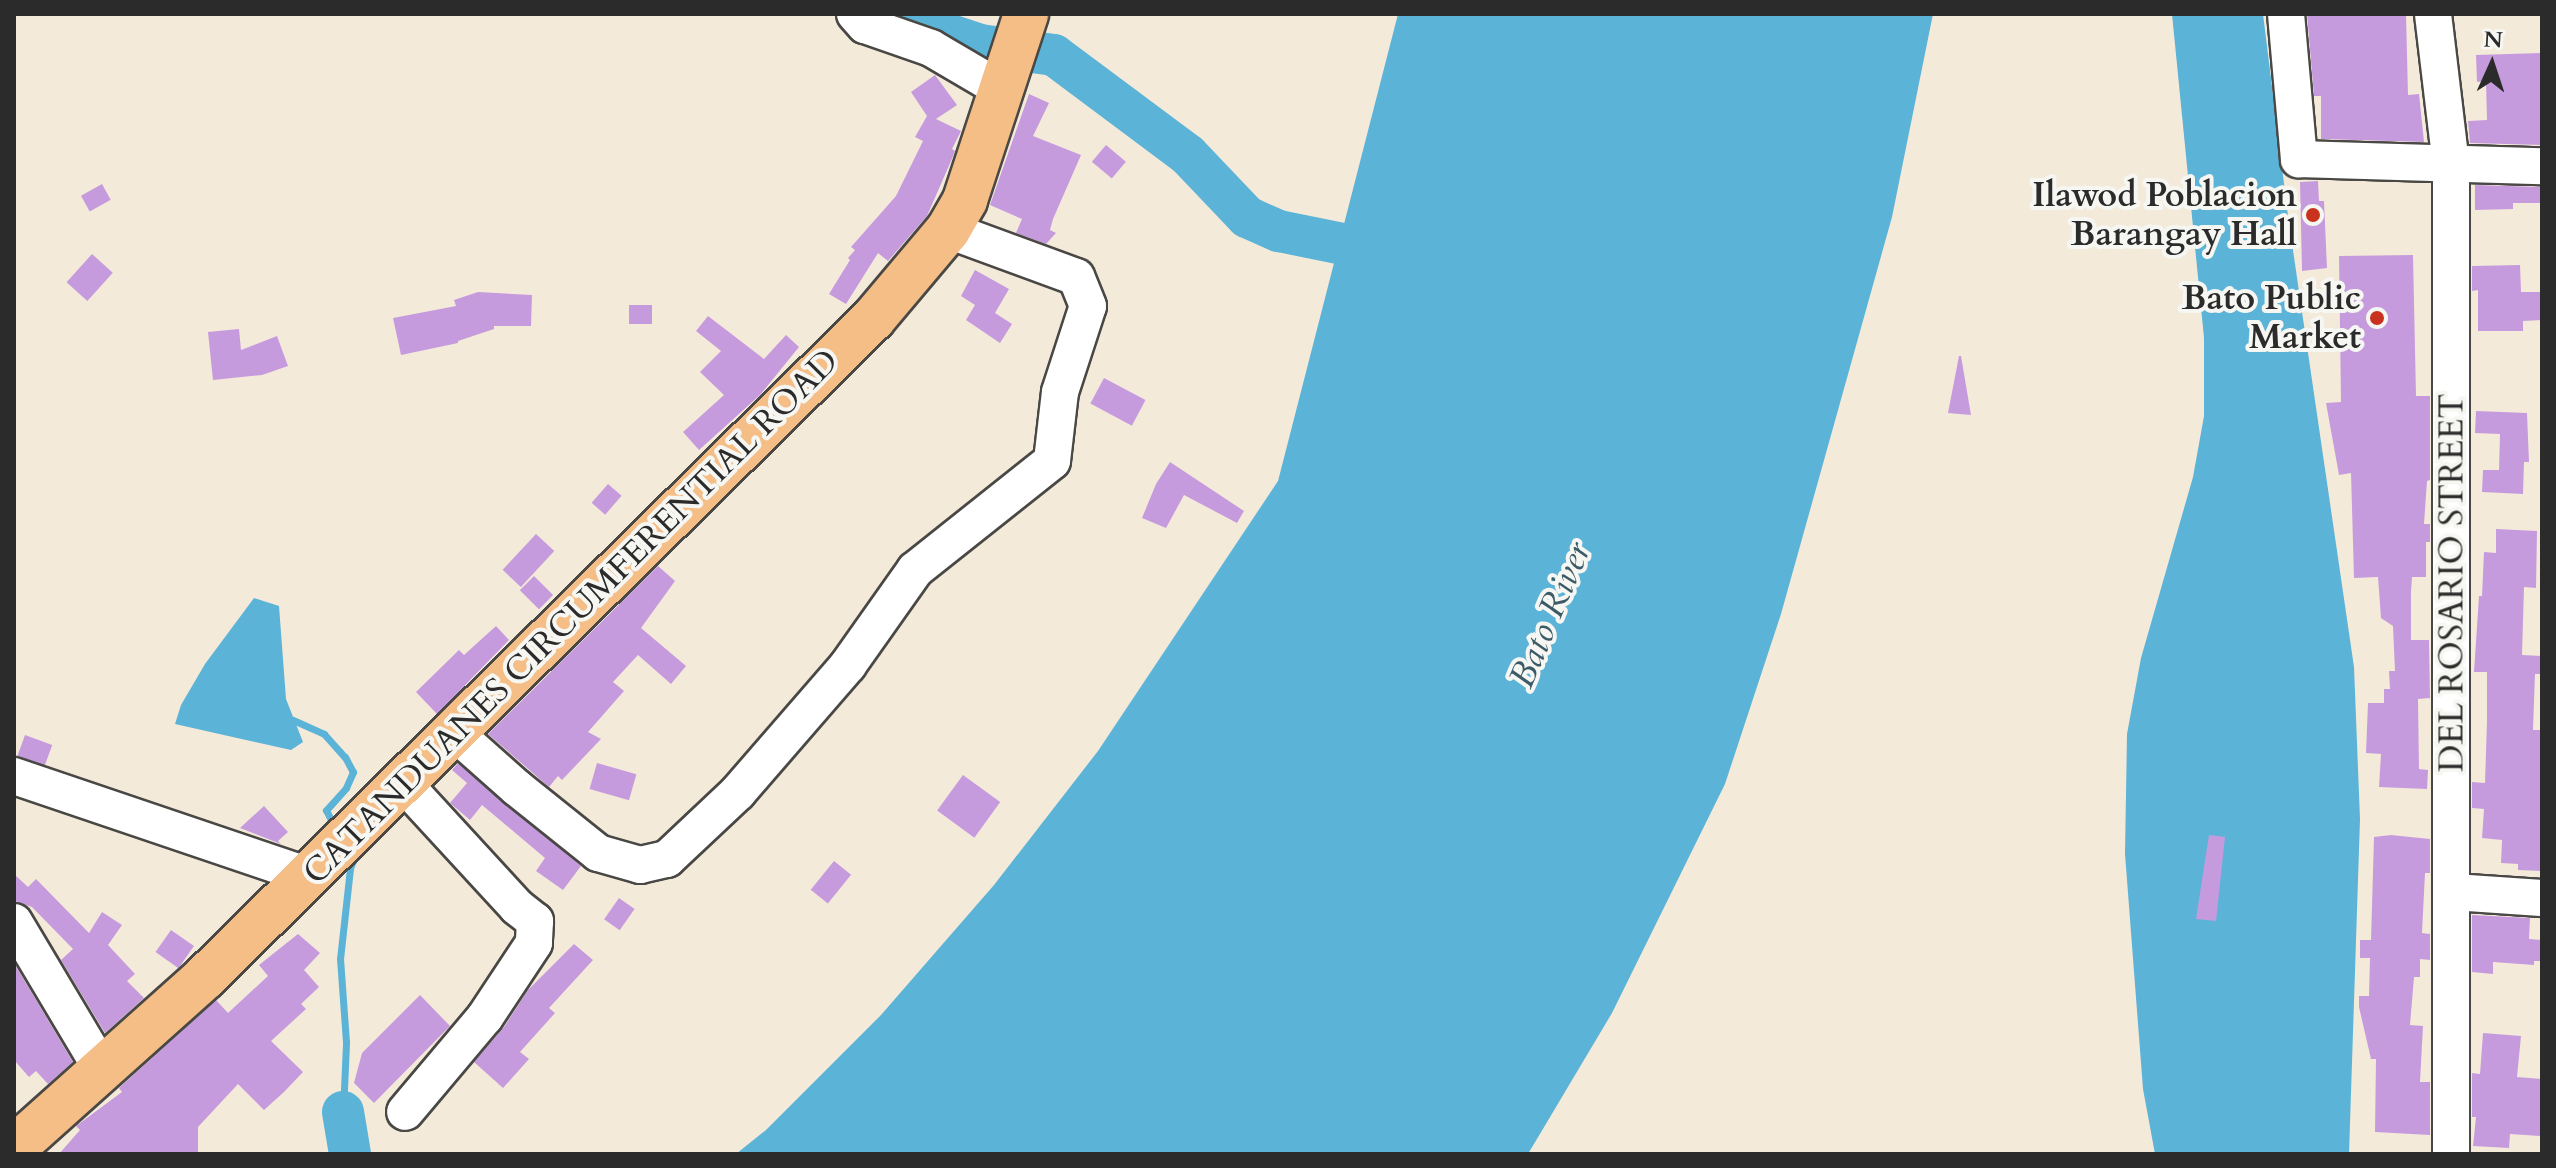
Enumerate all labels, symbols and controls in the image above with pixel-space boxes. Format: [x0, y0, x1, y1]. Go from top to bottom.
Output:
north arrow [2452, 24, 2532, 104]
text: N [2483, 25, 2504, 56]
place label: Ilawod Poblacion Barangay Hall [2032, 175, 2297, 254]
marker: Ilawod Poblacion Barangay Hall [2304, 206, 2322, 224]
place label: Bato Public Market [2182, 278, 2361, 358]
marker: Bato Public Market [2368, 309, 2386, 327]
street label: CATANDUANES CIRCUMFERENTIAL ROAD [295, 341, 847, 893]
street label: DEL ROSARIO STREET [2432, 394, 2472, 772]
water label: Bato River [1500, 536, 1600, 694]

